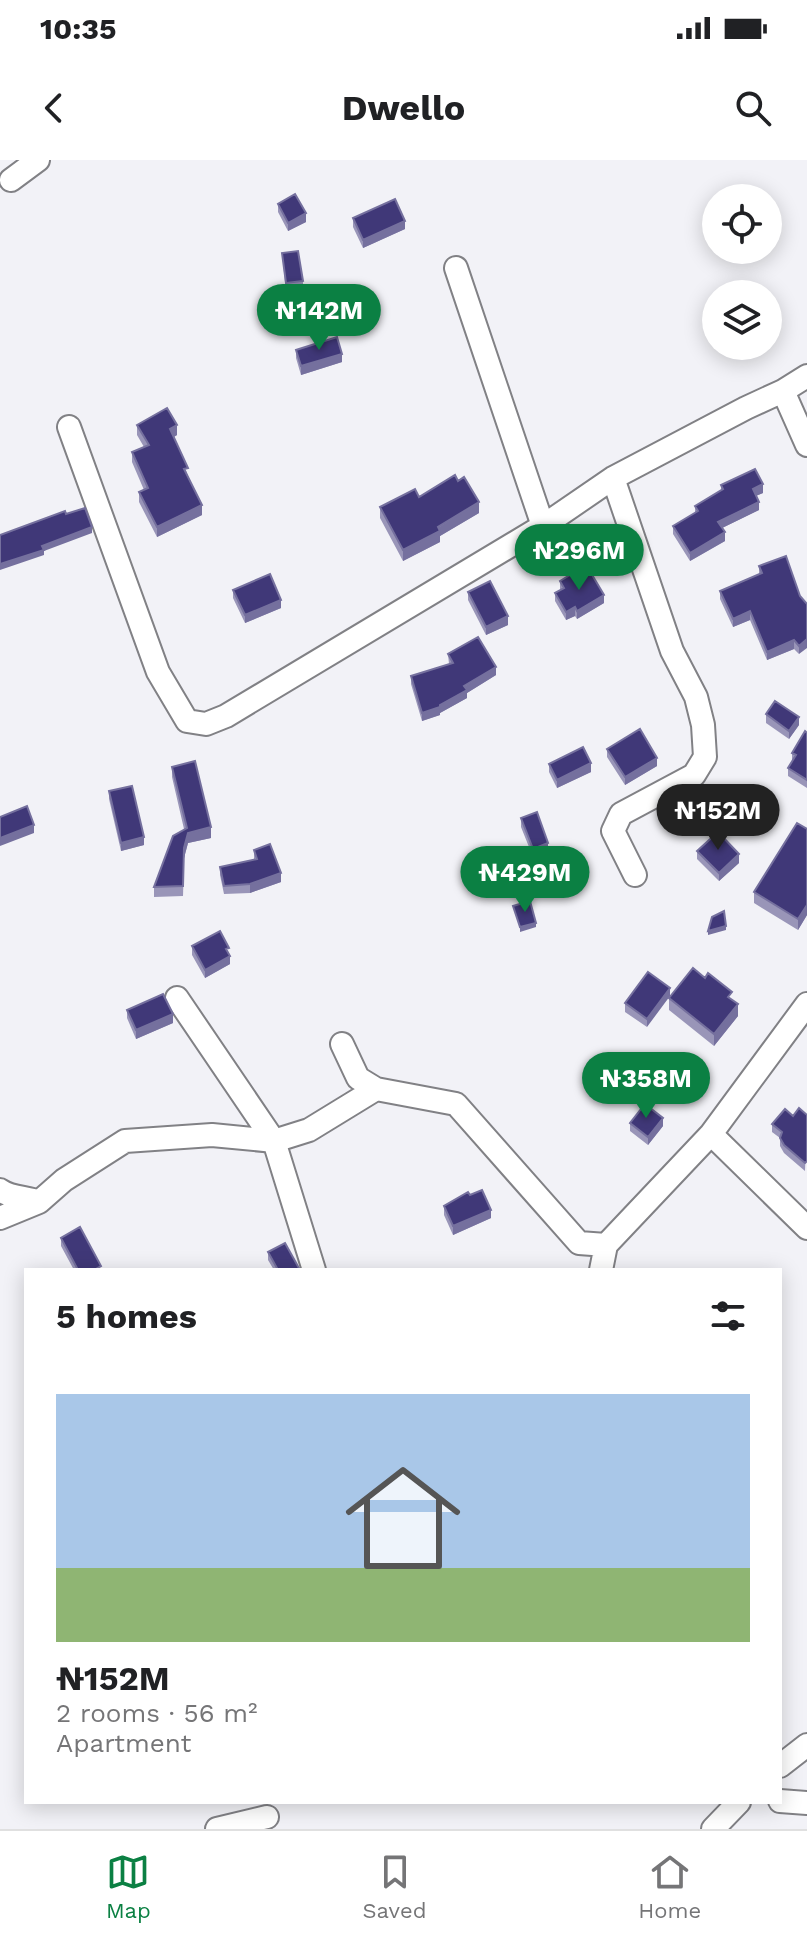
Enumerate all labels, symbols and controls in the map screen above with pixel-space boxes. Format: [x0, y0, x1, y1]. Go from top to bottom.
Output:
text: 10:35 [40, 11, 117, 46]
icon: back [32, 86, 76, 130]
icon: search [731, 86, 775, 130]
text: Dwello [342, 87, 465, 129]
map controls [702, 184, 782, 360]
button: locate [702, 184, 782, 264]
button: layers [702, 280, 782, 360]
pin: ₦142M [263, 284, 375, 352]
text: ₦142M [275, 295, 363, 325]
pin: ₦296M [523, 524, 635, 592]
text: ₦296M [533, 535, 625, 565]
pin: ₦152M [662, 784, 774, 852]
text: ₦152M [675, 795, 761, 825]
pin: ₦429M [469, 846, 581, 914]
text: ₦429M [478, 857, 572, 887]
pin: ₦358M [590, 1052, 702, 1120]
text: ₦358M [600, 1063, 692, 1093]
icon: filters [706, 1294, 750, 1338]
text: 5 homes [56, 1296, 197, 1336]
icon: home [331, 1446, 475, 1590]
text: ₦152M [56, 1658, 170, 1698]
text: 2 rooms · 56 m² [56, 1698, 258, 1728]
text: Apartment [56, 1728, 192, 1758]
tab: Map [106, 1850, 151, 1923]
tab: Saved [363, 1850, 426, 1923]
tab: Home [638, 1850, 701, 1923]

